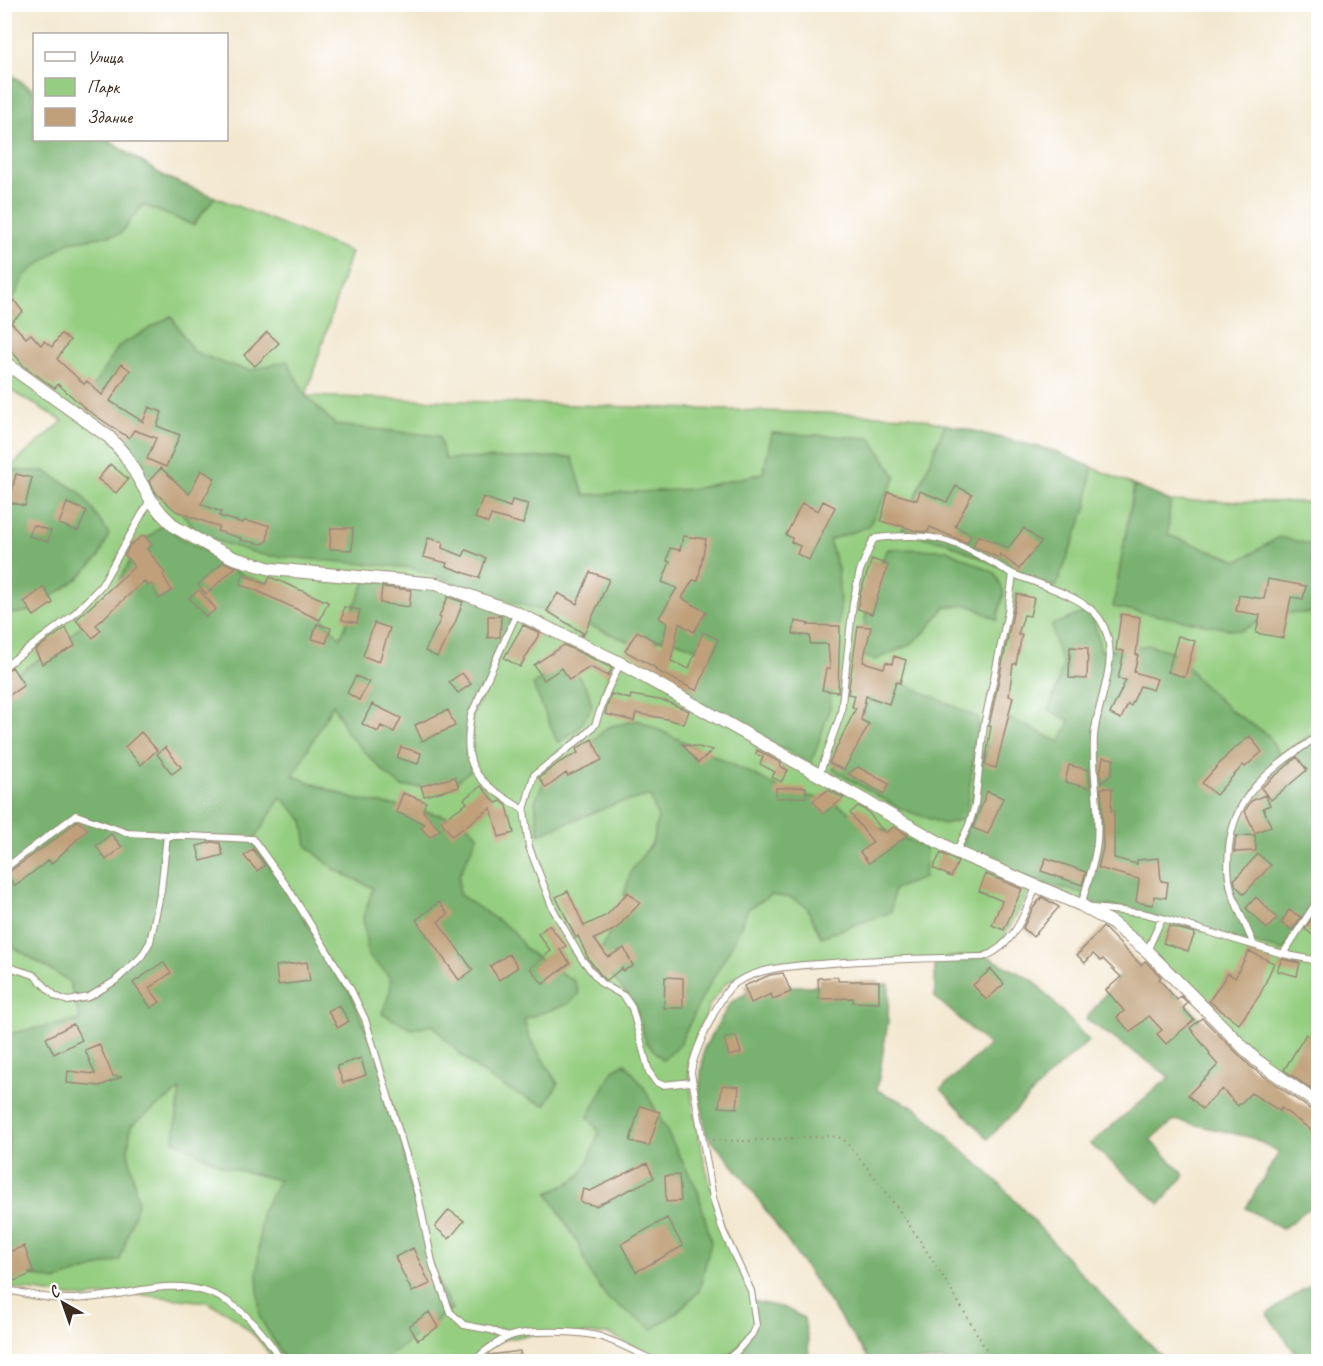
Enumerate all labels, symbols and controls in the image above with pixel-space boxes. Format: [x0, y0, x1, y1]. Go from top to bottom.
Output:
legend [33, 33, 228, 141]
text: Улица [87, 46, 124, 68]
text: Парк [87, 76, 121, 98]
text: Здание [87, 106, 133, 128]
north arrow [33, 1273, 93, 1333]
text: С [45, 1281, 65, 1302]

